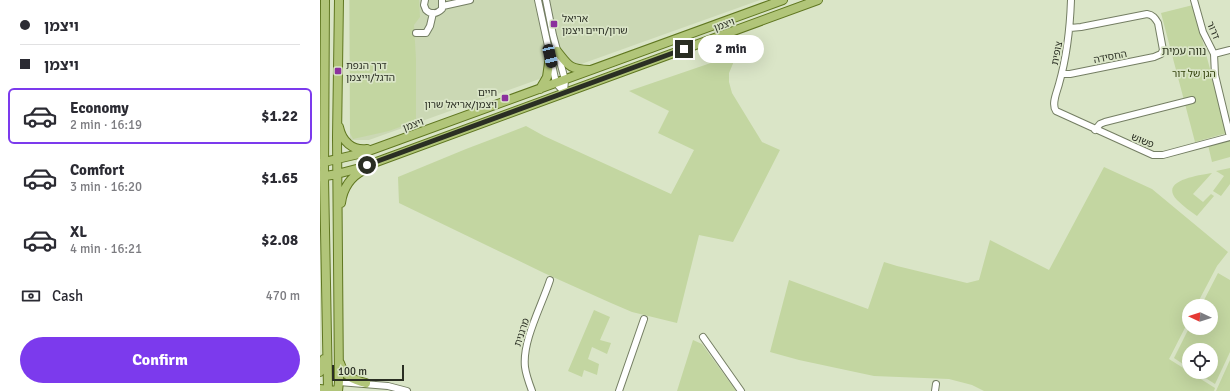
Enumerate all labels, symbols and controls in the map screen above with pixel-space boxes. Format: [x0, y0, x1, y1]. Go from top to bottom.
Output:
place label: אריאל שרון/חיים ויצמן [562, 13, 628, 37]
street label: ויצמן [712, 16, 736, 34]
text: ויצמן [44, 17, 79, 35]
marker: אריאל שרון/חיים ויצמן [549, 19, 559, 29]
street label: דרור [1204, 20, 1222, 42]
callout: 2 min [698, 35, 764, 63]
route end [675, 40, 693, 58]
street label: צופית [1049, 40, 1065, 66]
text: 2 min [715, 41, 747, 57]
car [541, 43, 559, 69]
district label: נווה עמית [1162, 45, 1206, 58]
street label: החסידה [1092, 48, 1128, 66]
text: ויצמן [44, 56, 79, 74]
place label: דרך הנפת הדגל/וייצמן [346, 60, 395, 84]
marker: דרך הנפת הדגל/וייצמן [333, 66, 343, 76]
park label: הגן של דור [1172, 68, 1216, 80]
place label: חיים ויצמן/אריאל שרון [424, 87, 497, 111]
marker: חיים ויצמן/אריאל שרון [500, 93, 510, 103]
icon: car [22, 98, 58, 134]
text: Economy [70, 99, 129, 117]
text: $1.22 [261, 107, 298, 125]
street label: ויצמן [401, 116, 425, 134]
text: 2 min · 16:19 [70, 117, 142, 133]
street label: פשוש [1129, 131, 1156, 151]
route start [358, 156, 376, 174]
icon: car [22, 160, 58, 196]
text: Comfort [70, 161, 124, 179]
text: $1.65 [261, 169, 298, 187]
text: 3 min · 16:20 [70, 179, 142, 195]
icon: car [22, 222, 58, 258]
text: XL [70, 223, 87, 241]
text: $2.08 [261, 231, 298, 249]
text: 4 min · 16:21 [70, 241, 142, 257]
icon: cash [20, 285, 42, 307]
text: Cash [52, 287, 83, 305]
text: 470 m [266, 288, 300, 304]
north arrow [1182, 299, 1218, 335]
map controls [1182, 299, 1218, 379]
street label: מרגנית [512, 316, 532, 348]
button: Confirm [20, 337, 300, 383]
button: locate [1182, 343, 1218, 379]
scale bar [332, 363, 404, 382]
text: 100 m [338, 365, 367, 378]

